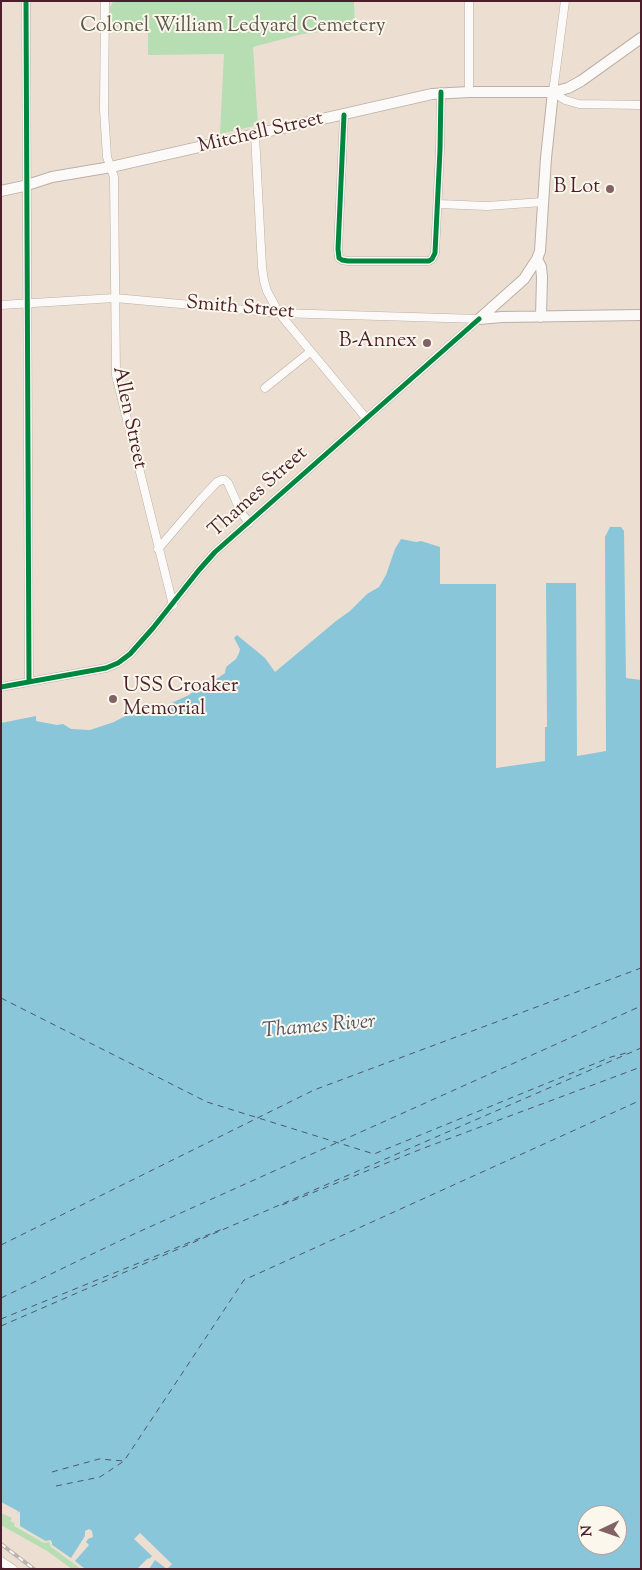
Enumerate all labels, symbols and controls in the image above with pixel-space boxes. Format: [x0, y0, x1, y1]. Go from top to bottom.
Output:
park label: Colonel William Ledyard Cemetery [80, 16, 386, 40]
street label: Mitchell Street [196, 108, 326, 160]
place label: B Lot [553, 177, 600, 201]
marker: B Lot [604, 183, 616, 195]
street label: Smith Street [185, 292, 295, 326]
place label: B-Annex [339, 331, 417, 355]
marker: B-Annex [421, 337, 433, 349]
street label: Allen Street [105, 365, 151, 471]
street label: Thames Street [205, 442, 313, 544]
place label: USS Croaker Memorial [123, 676, 238, 723]
marker: USS Croaker Memorial [107, 693, 119, 705]
water label: Thames River [261, 1010, 377, 1046]
north arrow [577, 1505, 627, 1555]
text: N [578, 1525, 598, 1537]

